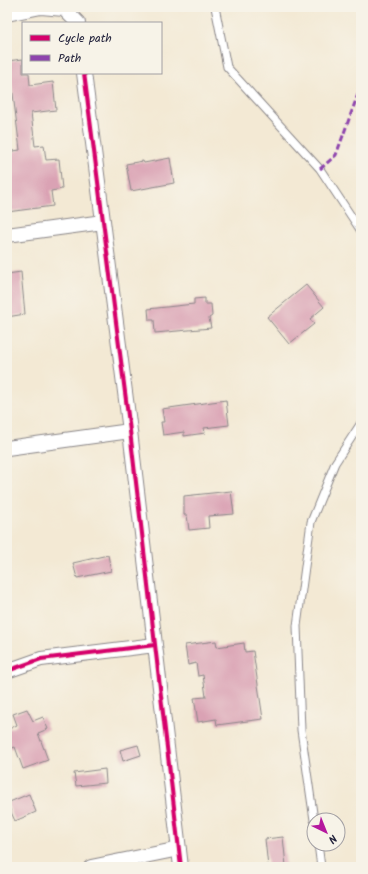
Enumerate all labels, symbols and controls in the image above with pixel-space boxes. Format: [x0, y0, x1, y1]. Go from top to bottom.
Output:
legend [22, 22, 162, 74]
text: Cycle path [58, 29, 112, 48]
text: Path [58, 49, 81, 68]
north arrow [306, 812, 346, 852]
text: N [323, 830, 341, 848]

